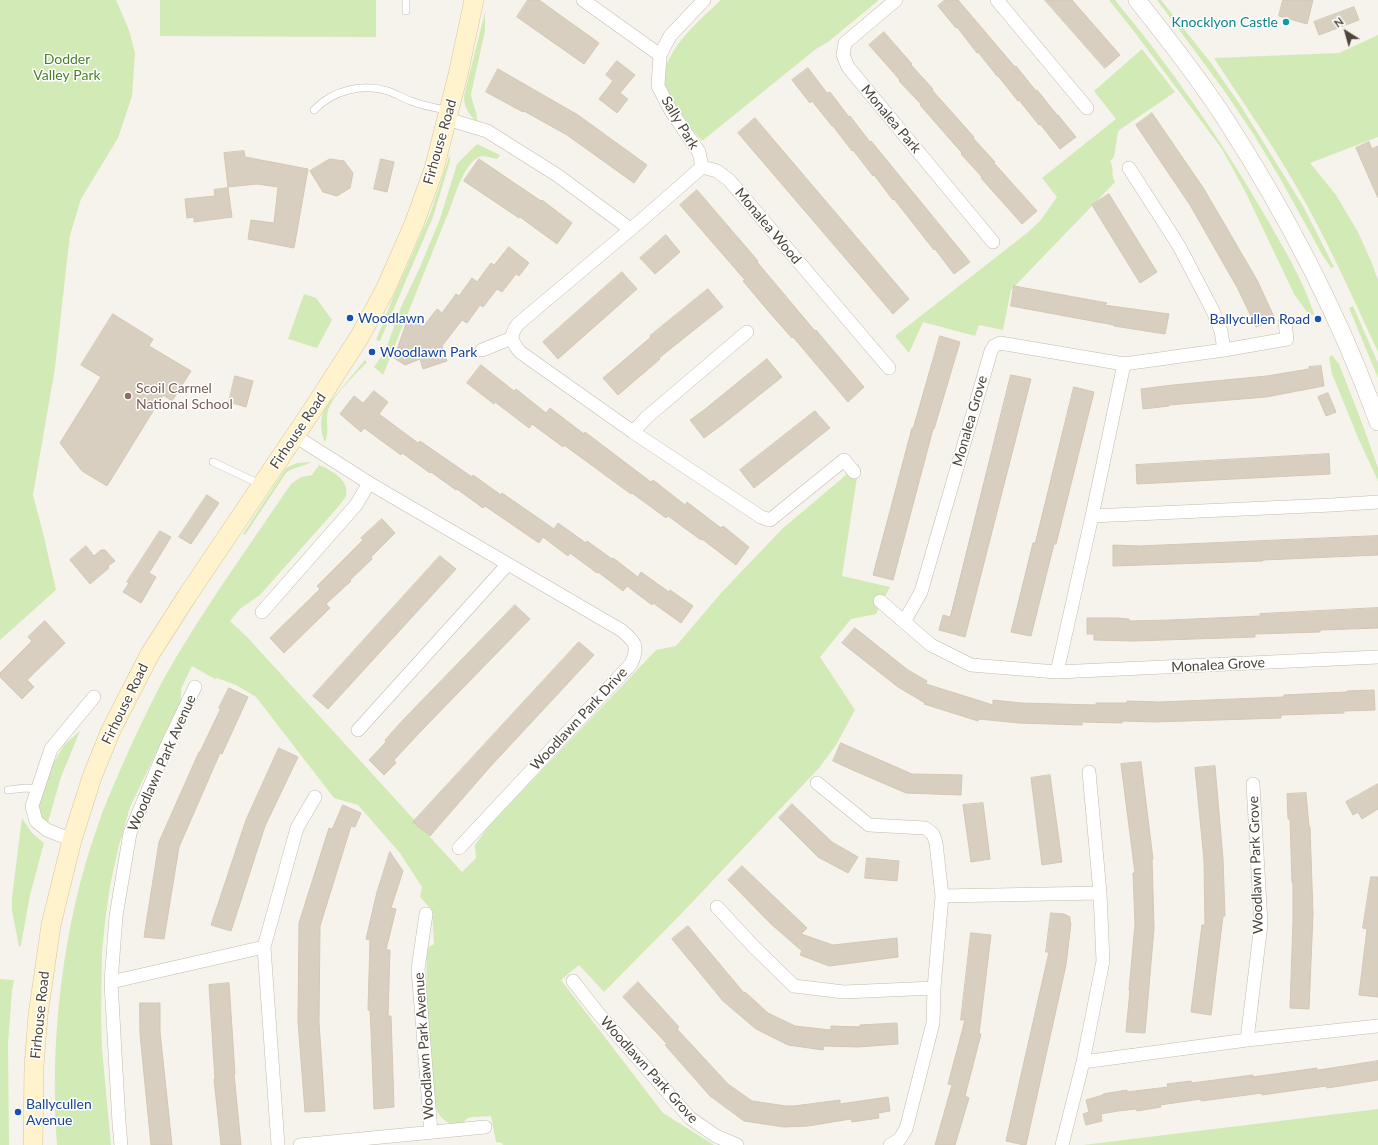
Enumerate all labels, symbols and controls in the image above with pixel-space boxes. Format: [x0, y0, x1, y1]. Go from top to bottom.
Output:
north arrow [1326, 12, 1366, 52]
place label: Knocklyon Castle [1171, 14, 1278, 30]
text: N [1331, 14, 1346, 30]
marker: Knocklyon Castle [1281, 17, 1291, 27]
park label: Dodder Valley Park [33, 51, 101, 84]
street label: Monalea Park [858, 81, 924, 157]
street label: Sally Park [658, 93, 702, 153]
street label: Firhouse Road [420, 97, 460, 187]
street label: Monalea Wood [731, 185, 805, 267]
place label: Woodlawn [358, 310, 424, 326]
place label: Ballycullen Road [1210, 311, 1310, 327]
marker: Woodlawn [345, 313, 355, 323]
marker: Ballycullen Road [1313, 314, 1323, 324]
place label: Woodlawn Park [380, 344, 477, 360]
marker: Woodlawn Park [367, 347, 377, 357]
street label: Monalea Grove [949, 374, 991, 468]
place label: Scoil Carmel National School [136, 380, 233, 412]
street label: Firhouse Road [266, 390, 330, 472]
marker: Scoil Carmel National School [123, 391, 133, 401]
street label: Monalea Grove [1171, 654, 1265, 676]
street label: Firhouse Road [98, 661, 152, 747]
street label: Woodlawn Park Drive [527, 664, 631, 774]
street label: Woodlawn Park Avenue [124, 692, 200, 834]
street label: Woodlawn Park Grove [1245, 796, 1267, 934]
street label: Firhouse Road [27, 970, 53, 1060]
street label: Woodlawn Park Avenue [410, 972, 438, 1120]
street label: Woodlawn Park Grove [597, 1013, 701, 1127]
place label: Ballycullen Avenue [26, 1096, 92, 1128]
marker: Ballycullen Avenue [13, 1107, 23, 1117]

